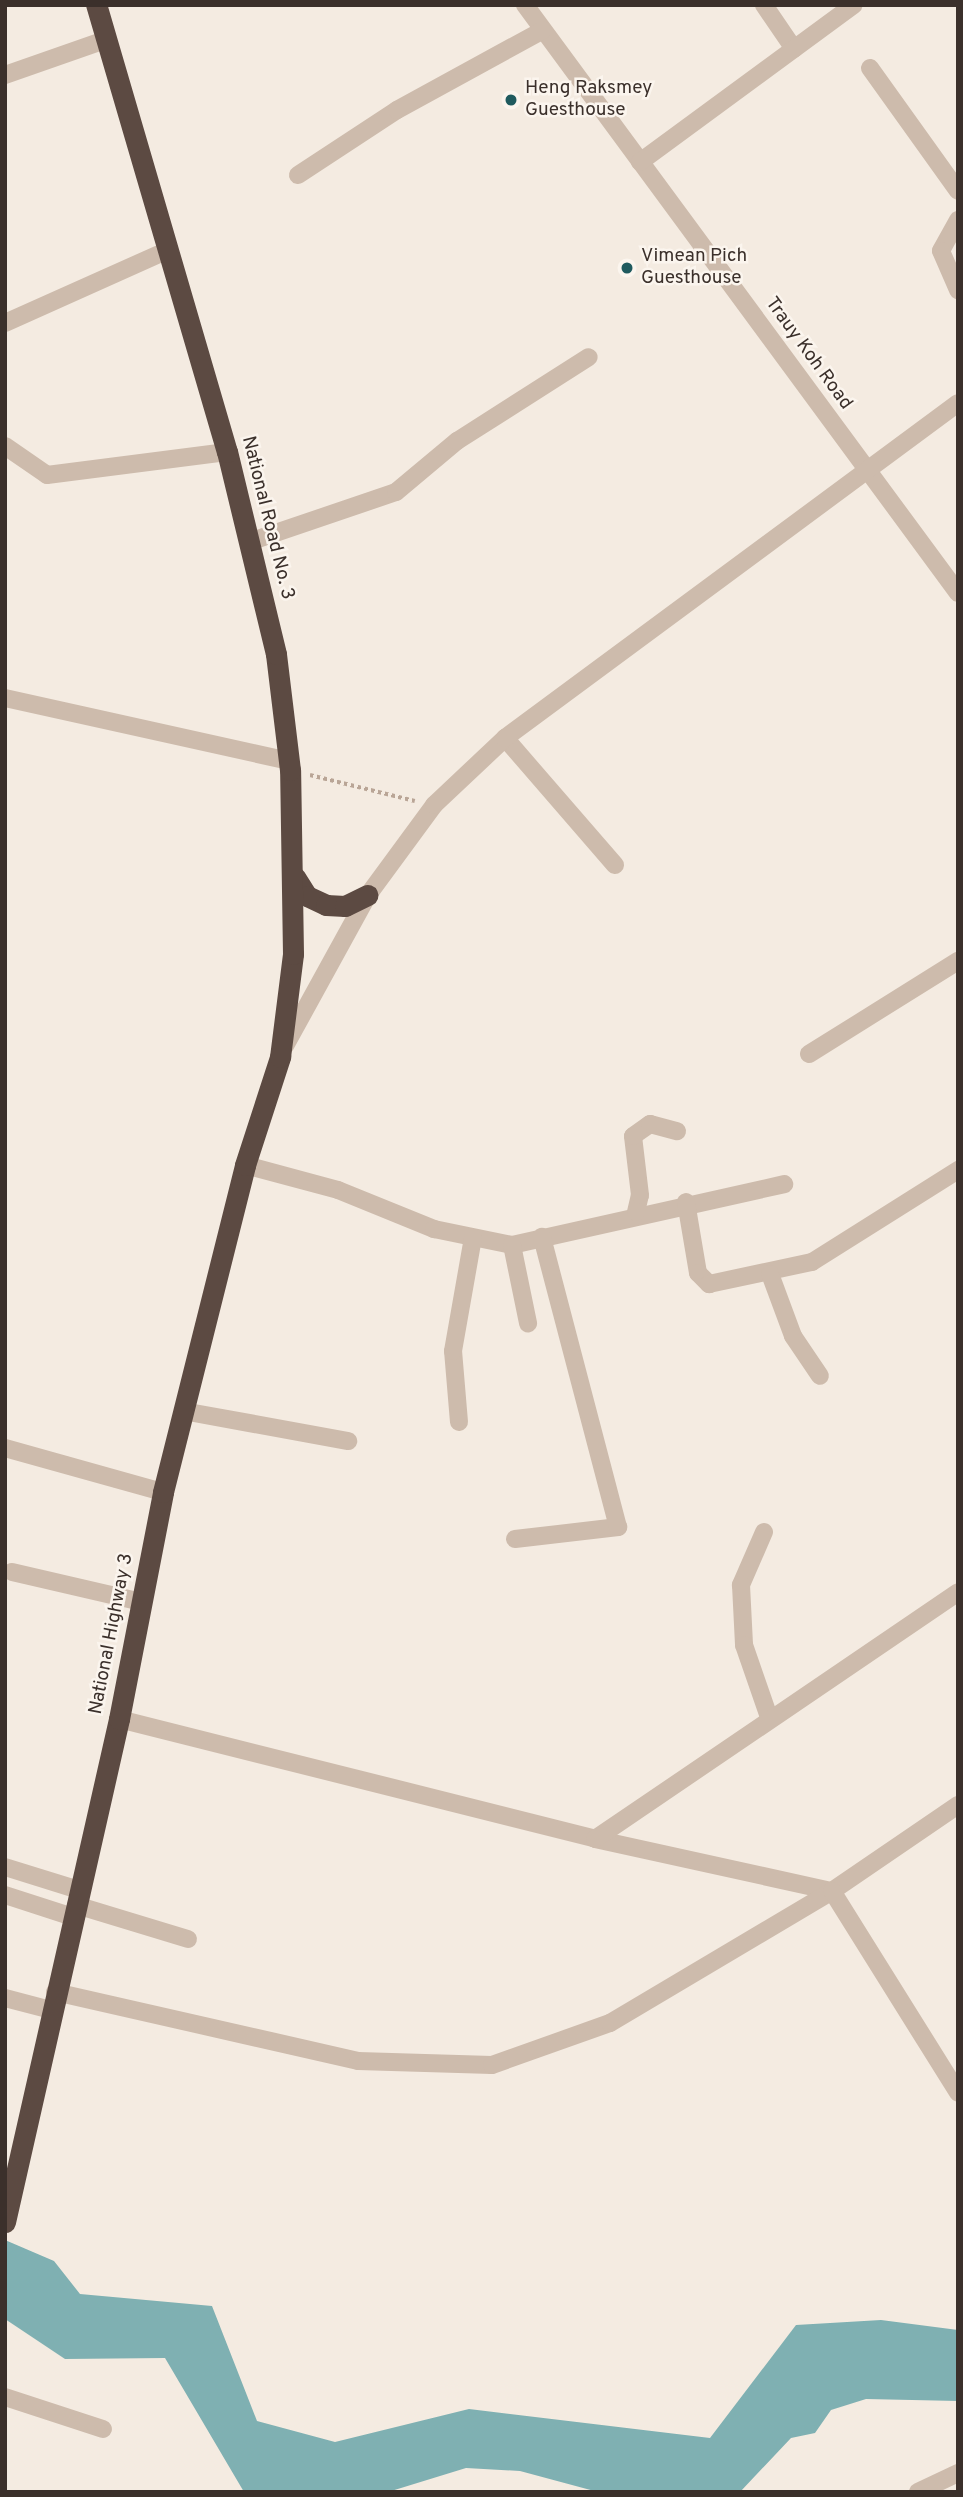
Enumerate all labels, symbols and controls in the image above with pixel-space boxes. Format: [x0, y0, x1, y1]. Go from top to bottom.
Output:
place label: Heng Raksmey Guesthouse [525, 78, 652, 122]
marker: Heng Raksmey Guesthouse [503, 92, 519, 108]
place label: Vimean Pich Guesthouse [641, 246, 747, 290]
marker: Vimean Pich Guesthouse [619, 260, 635, 276]
street label: Trauy Koh Road [760, 293, 856, 415]
street label: National Road No. 3 [236, 434, 298, 602]
street label: National Highway 3 [85, 1552, 139, 1716]

